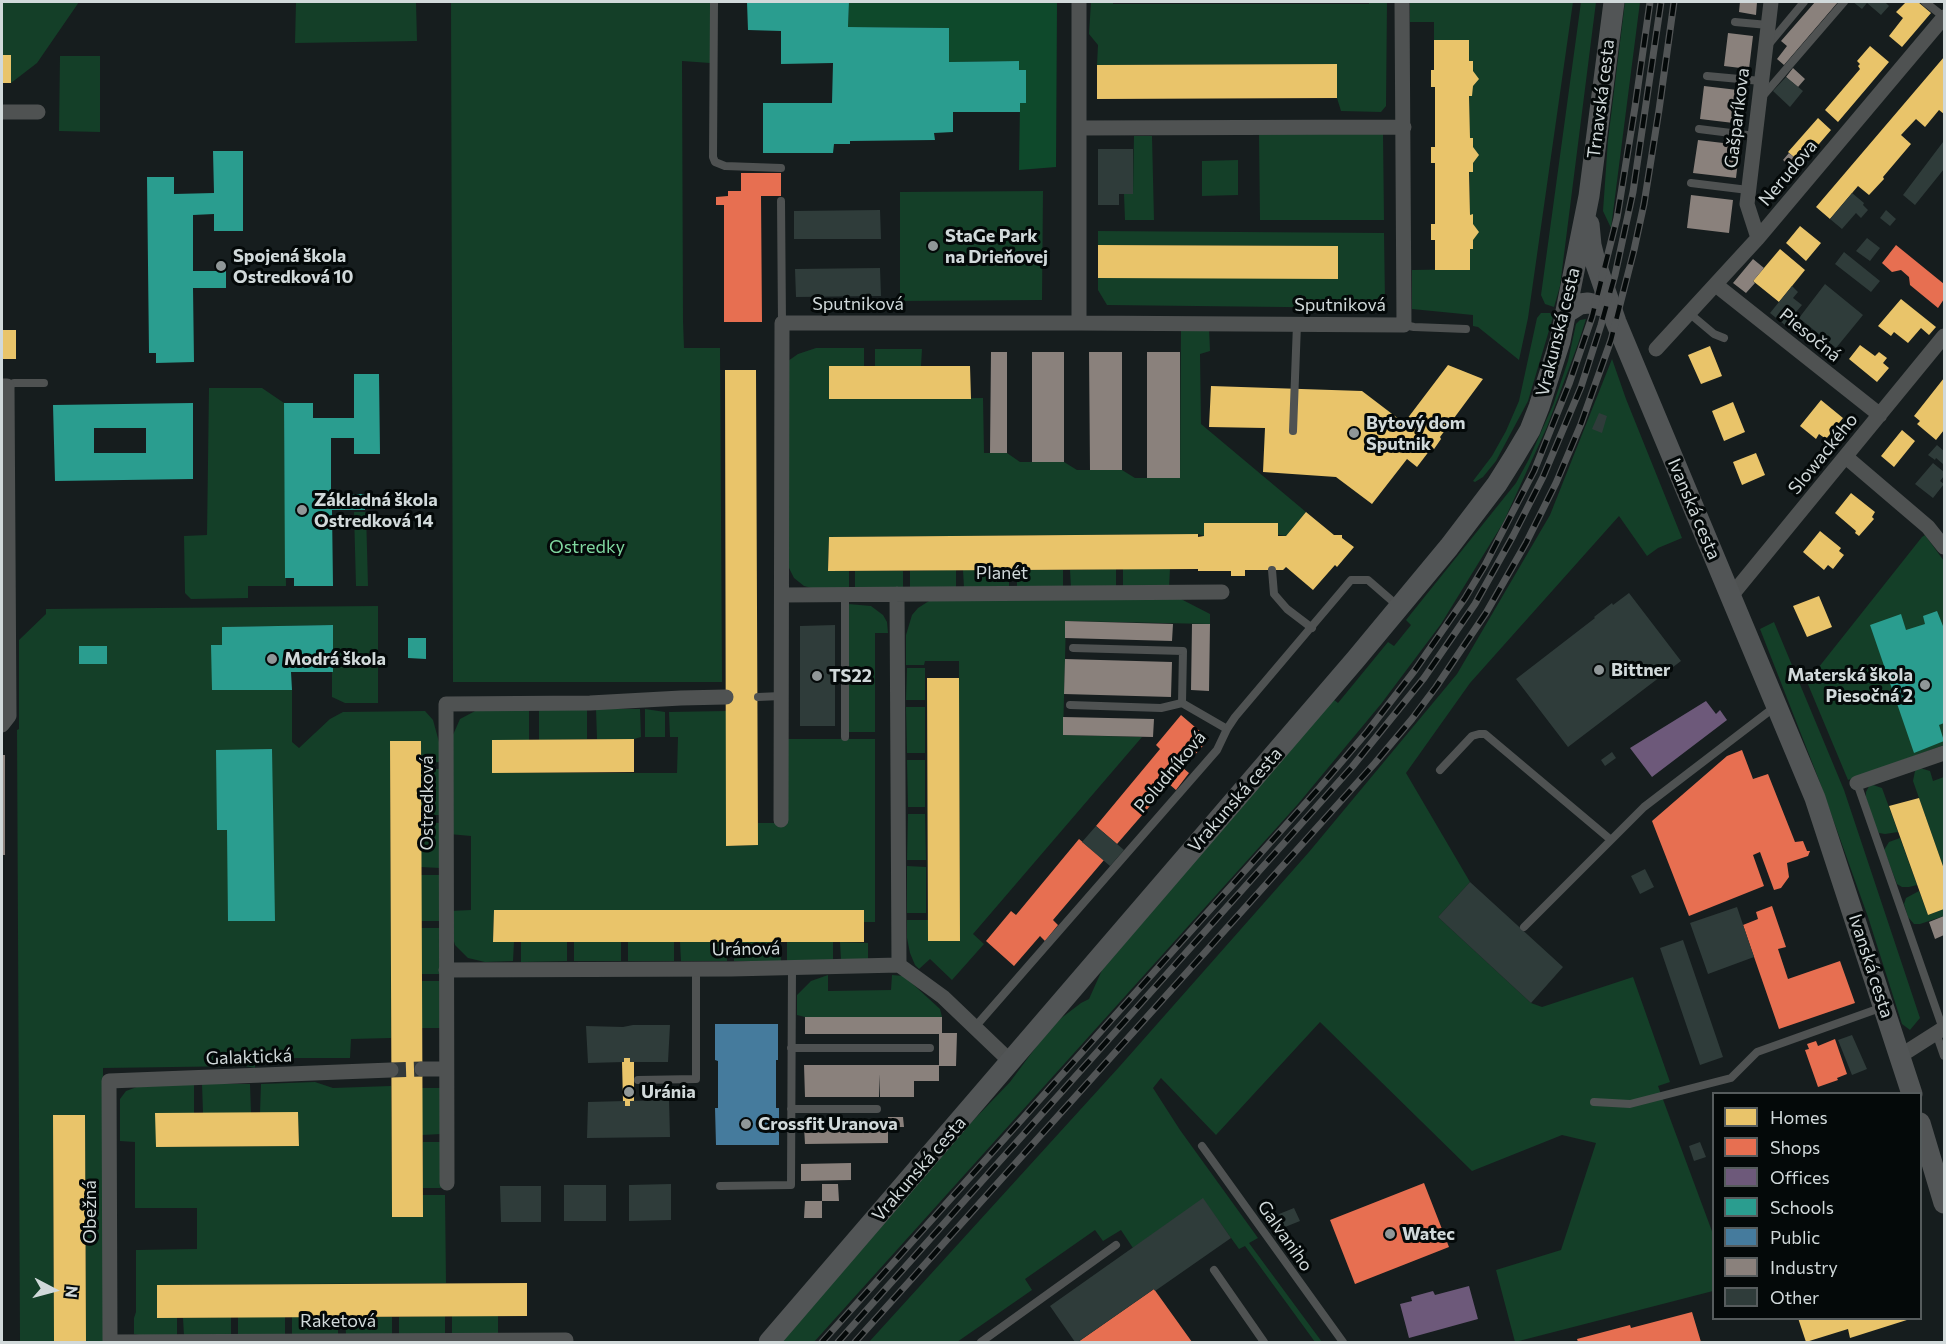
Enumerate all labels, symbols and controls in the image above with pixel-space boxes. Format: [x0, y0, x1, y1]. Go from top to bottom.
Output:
street label: Trnavská cesta [1583, 38, 1619, 160]
street label: Gašparíkova [1720, 67, 1754, 169]
street label: Nerudova [1754, 136, 1822, 210]
place label: StaGe Park na Drieňovej [945, 225, 1048, 268]
marker: StaGe Park na Drieňovej [926, 239, 940, 253]
place label: Spojená škola Ostredková 10 [233, 245, 353, 288]
marker: Spojená škola Ostredková 10 [214, 259, 228, 273]
street label: Vrakunská cesta [1532, 265, 1584, 399]
street label: Sputniková [812, 293, 904, 315]
street label: Sputniková [1294, 294, 1386, 316]
street label: Piesočná [1775, 304, 1845, 366]
street label: Slowackého [1784, 409, 1862, 499]
place label: Bytový dom Sputnik [1366, 412, 1466, 454]
marker: Bytový dom Sputnik [1347, 426, 1361, 440]
street label: Ivanská cesta [1663, 455, 1725, 563]
place label: Základná škola Ostredková 14 [314, 489, 438, 532]
marker: Základná škola Ostredková 14 [295, 503, 309, 517]
park label: Ostredky [549, 536, 625, 558]
street label: Planét [976, 562, 1028, 584]
place label: Modrá škola [284, 648, 386, 670]
marker: Modrá škola [265, 652, 279, 666]
place label: Bittner [1611, 659, 1670, 681]
marker: Bittner [1592, 663, 1606, 677]
place label: Materská škola Piesočná 2 [1787, 664, 1913, 706]
place label: TS22 [829, 665, 872, 687]
marker: TS22 [810, 669, 824, 683]
marker: Materská škola Piesočná 2 [1918, 678, 1932, 692]
street label: Poludníková [1130, 727, 1210, 817]
street label: Vrakunská cesta [1184, 743, 1286, 857]
street label: Ostredková [416, 755, 438, 851]
street label: Ivanská cesta [1844, 911, 1898, 1021]
street label: Uránová [712, 938, 780, 960]
street label: Galaktická [205, 1045, 293, 1069]
place label: Uránia [641, 1081, 696, 1103]
marker: Uránia [622, 1085, 636, 1099]
legend [1712, 1092, 1922, 1320]
text: Homes [1770, 1106, 1828, 1128]
street label: Vrakunská cesta [868, 1112, 970, 1226]
place label: Crossfit Uranova [758, 1113, 898, 1135]
marker: Crossfit Uranova [739, 1117, 753, 1131]
text: Shops [1770, 1136, 1820, 1158]
text: Offices [1770, 1166, 1830, 1188]
street label: Obežná [79, 1180, 101, 1244]
street label: Galvaniho [1253, 1196, 1317, 1276]
text: Schools [1770, 1196, 1834, 1218]
place label: Watec [1402, 1223, 1455, 1245]
text: Public [1770, 1226, 1820, 1248]
marker: Watec [1383, 1227, 1397, 1241]
text: Industry [1770, 1256, 1838, 1278]
north arrow [24, 1260, 84, 1320]
text: N [62, 1285, 82, 1299]
text: Other [1770, 1286, 1819, 1308]
street label: Raketová [300, 1310, 376, 1332]

